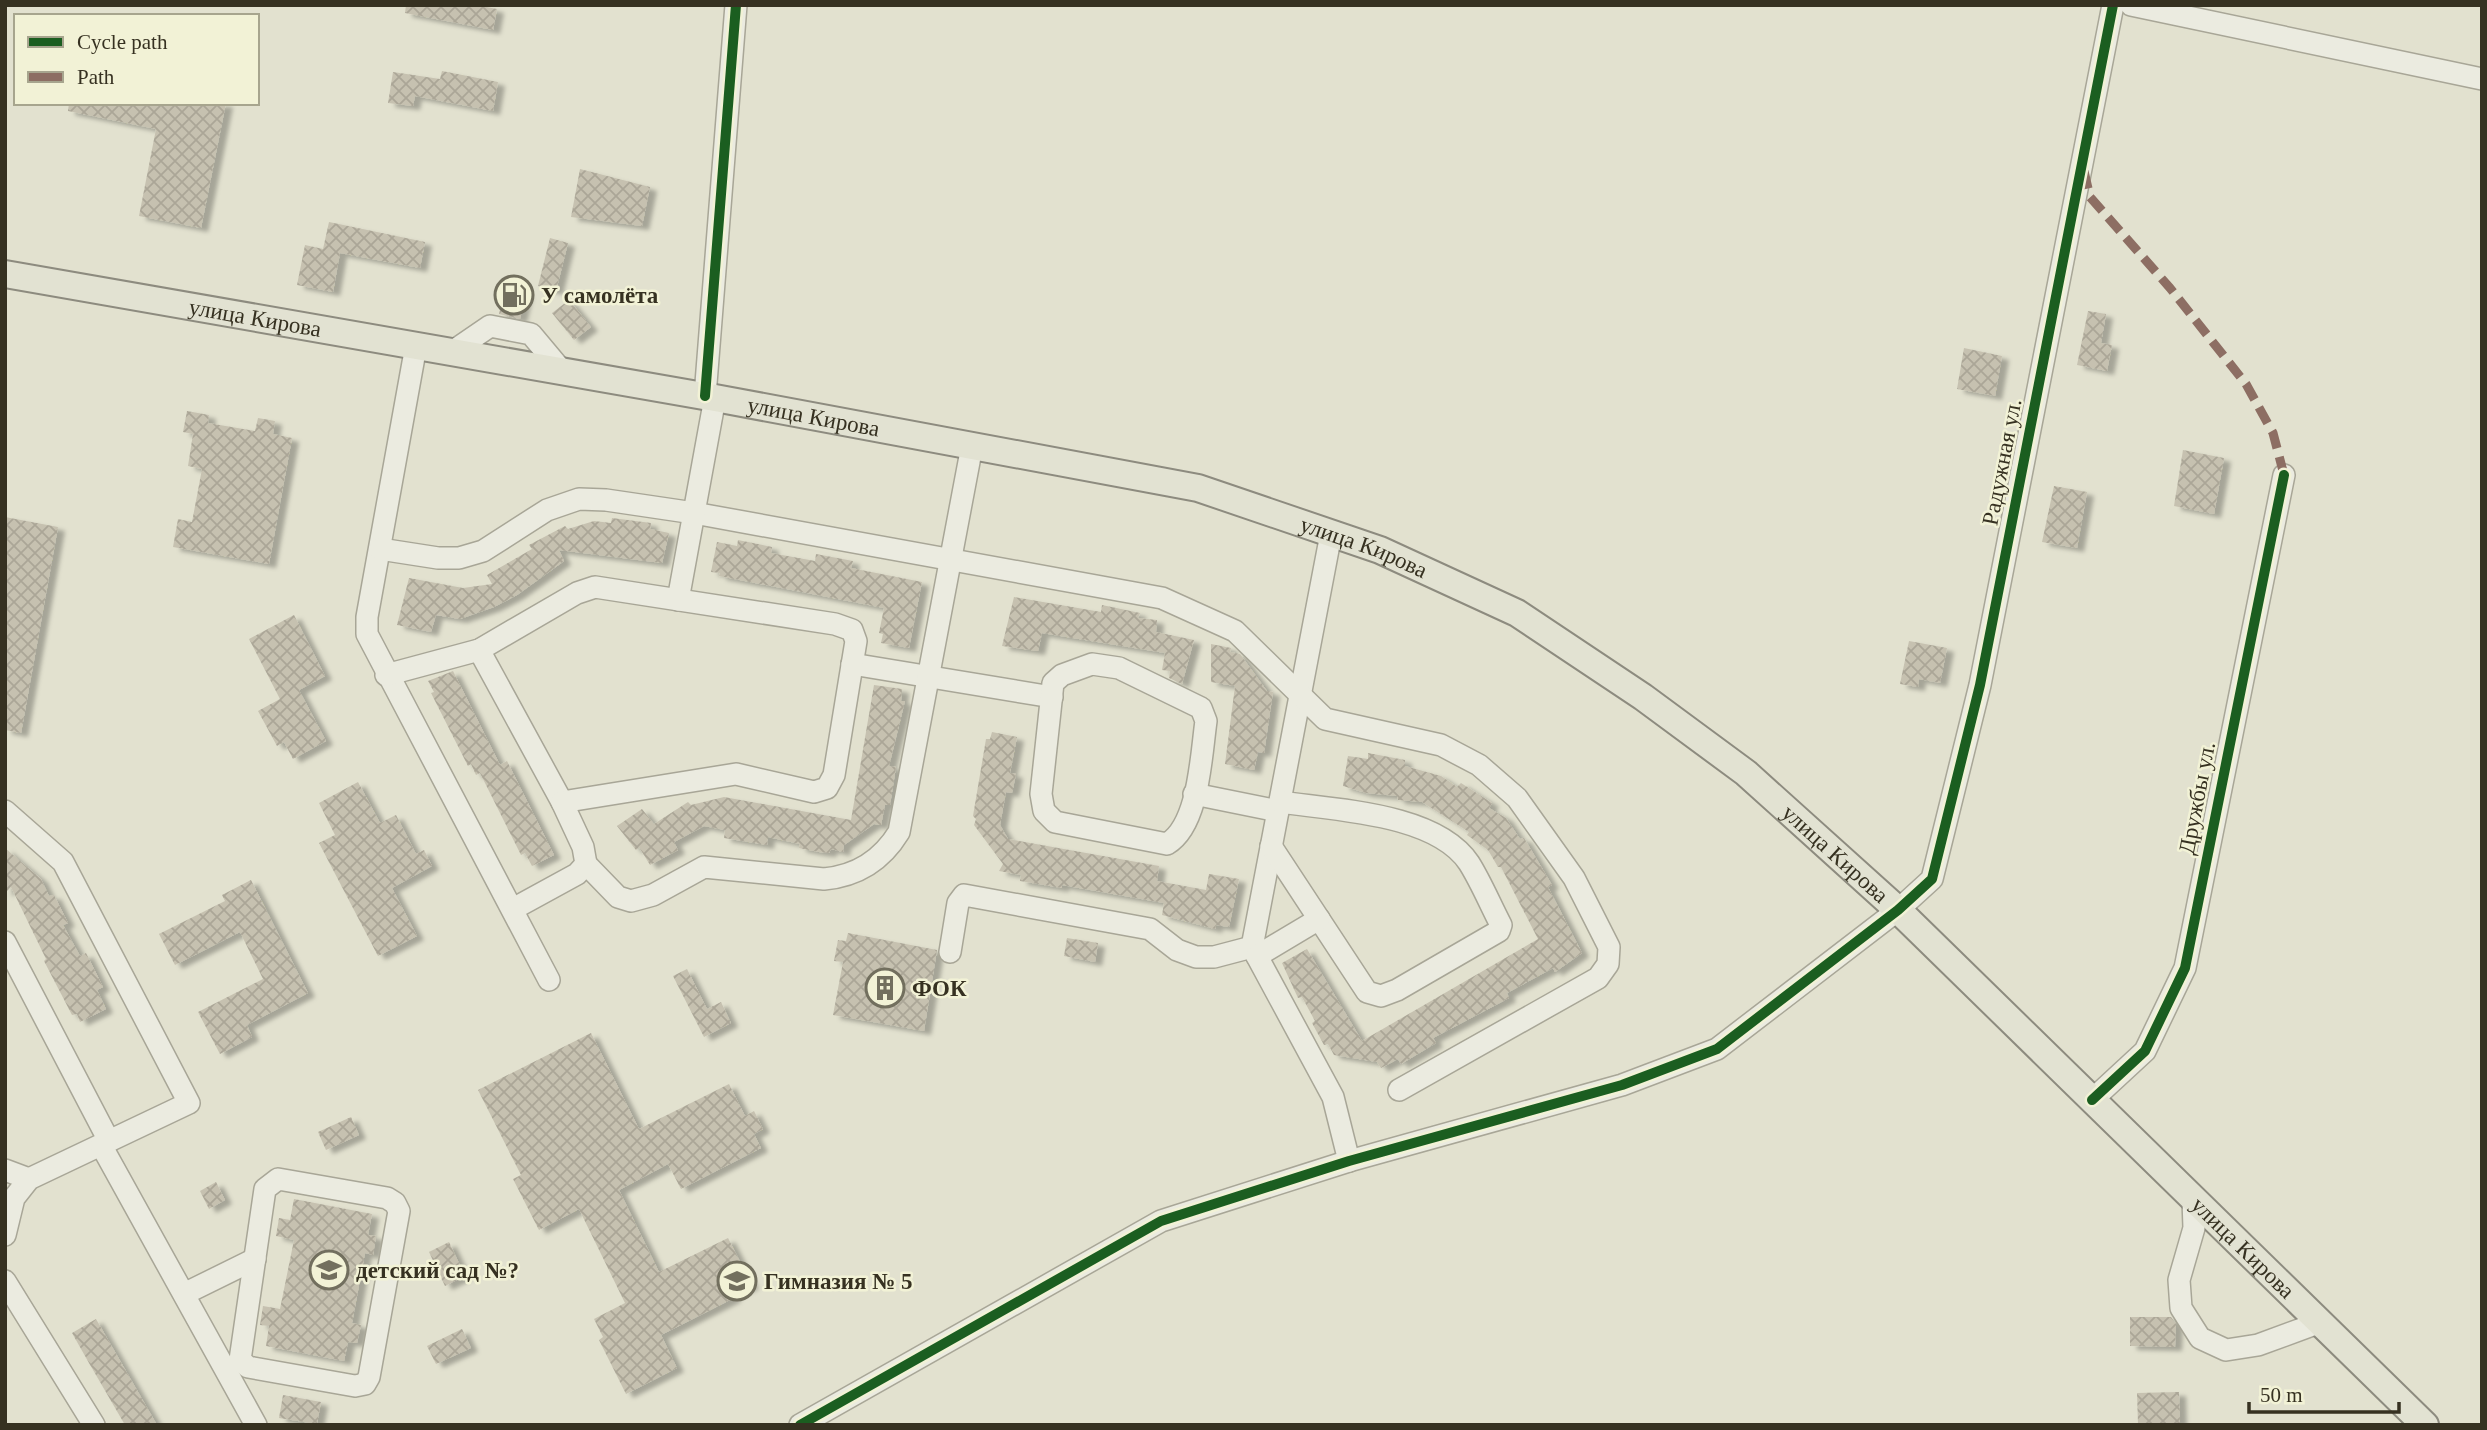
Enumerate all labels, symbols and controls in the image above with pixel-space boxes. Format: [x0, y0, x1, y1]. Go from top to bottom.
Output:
legend [14, 14, 259, 105]
text: Cycle path [77, 30, 168, 54]
text: Path [77, 65, 115, 89]
fuel station icon: У самолёта [493, 274, 535, 316]
place label: У самолёта [541, 283, 659, 308]
street label: улица Кирова [187, 294, 323, 342]
street label: улица Кирова [745, 392, 882, 441]
street label: Радужная ул. [1977, 397, 2027, 527]
street label: улица Кирова [1297, 511, 1431, 583]
street label: Дружбы ул. [2174, 740, 2220, 856]
street label: улица Кирова [1777, 799, 1894, 908]
building icon: ФОК [864, 967, 906, 1009]
place label: ФОК [912, 976, 967, 1001]
street label: улица Кирова [2187, 1192, 2300, 1303]
school or university icon: детский сад №? [308, 1249, 350, 1291]
place label: детский сад №? [356, 1258, 519, 1283]
school or university icon: Гимназия № 5 [716, 1260, 758, 1302]
place label: Гимназия № 5 [764, 1269, 912, 1294]
scale bar [2249, 1370, 2400, 1414]
text: 50 m [2260, 1383, 2303, 1407]

